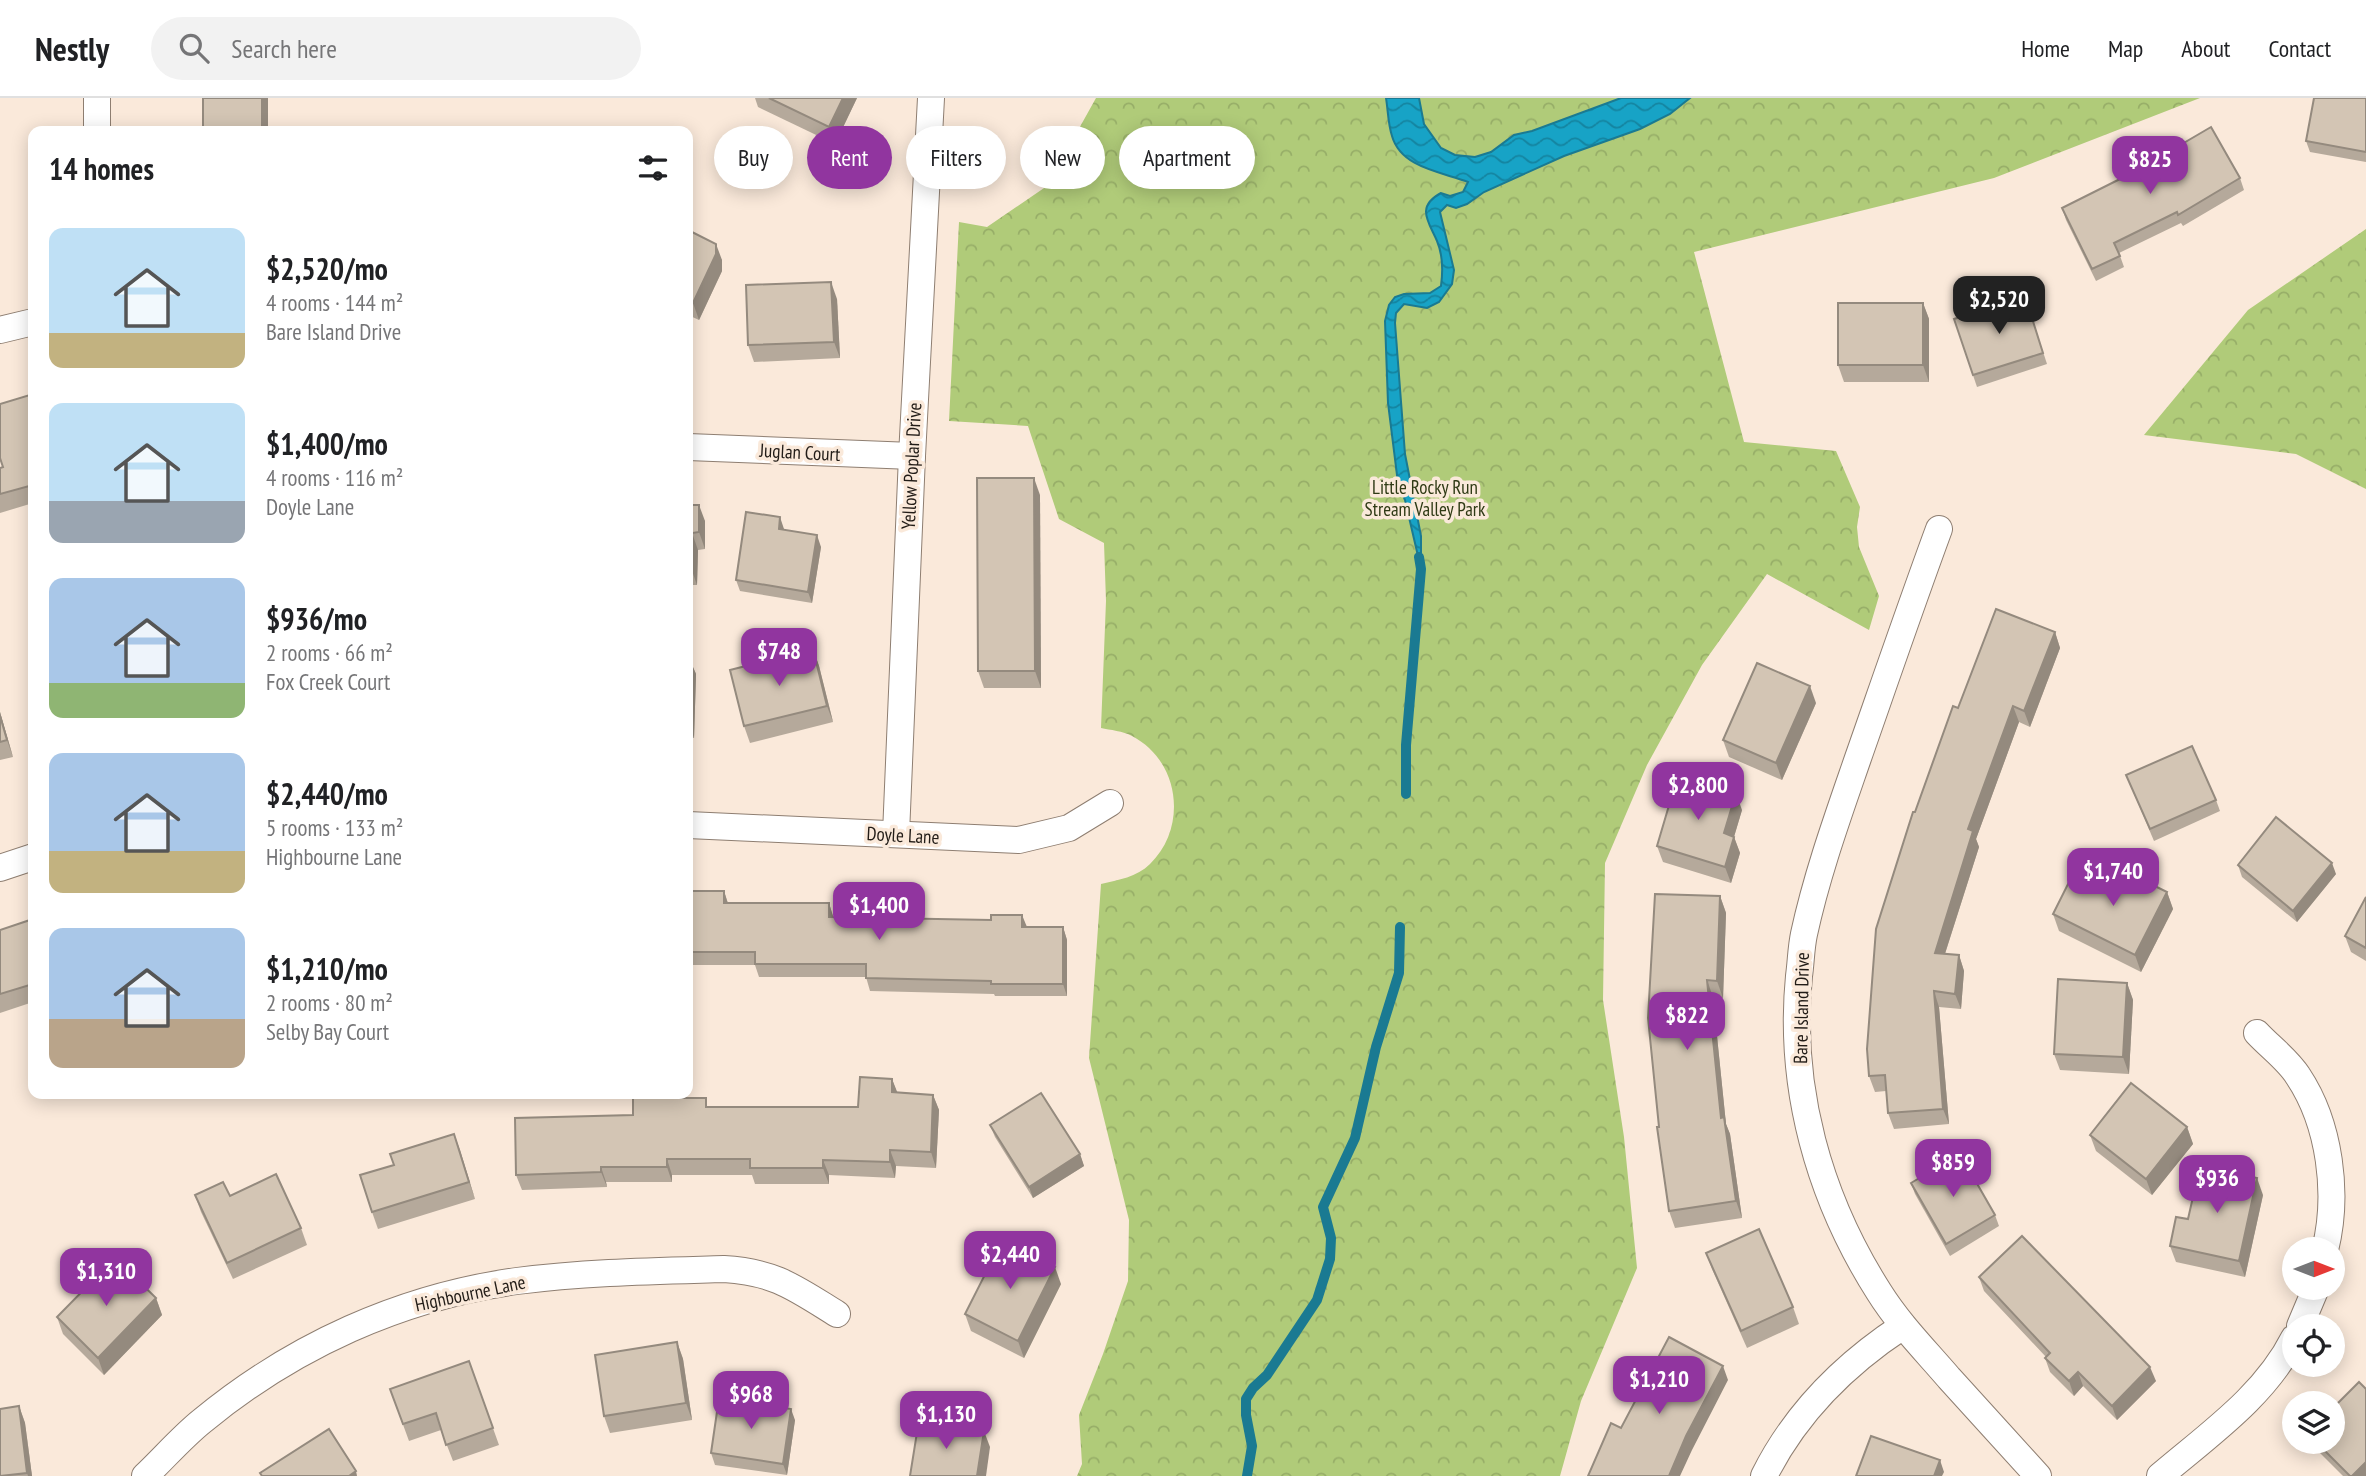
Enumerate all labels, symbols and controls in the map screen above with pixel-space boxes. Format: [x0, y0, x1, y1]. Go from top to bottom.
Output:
search box [151, 17, 641, 80]
text: Nestly [35, 27, 109, 70]
icon: search [175, 29, 213, 67]
text: Search here [231, 32, 337, 65]
text: Home [2021, 33, 2070, 64]
text: Map [2108, 33, 2143, 64]
text: About [2181, 33, 2230, 64]
text: Contact [2268, 33, 2331, 64]
chip: Buy [714, 126, 793, 189]
chip: Rent [807, 126, 892, 189]
chip: Filters [906, 126, 1006, 189]
chip: New [1020, 126, 1105, 189]
chip: Apartment [1119, 126, 1255, 189]
pin: $825 [2109, 136, 2191, 196]
text: $825 [2128, 144, 2172, 173]
text: 14 homes [49, 149, 154, 188]
icon: filters [634, 149, 672, 187]
text: $2,520/mo [266, 249, 388, 288]
icon: home [105, 256, 189, 340]
pin: $2,520 [1942, 276, 2056, 336]
text: $2,520 [1969, 284, 2029, 313]
text: 4 rooms · 144 m² [266, 288, 403, 317]
text: Bare Island Drive [266, 317, 401, 346]
street label: Yellow Poplar Drive [896, 402, 926, 530]
text: $1,400/mo [266, 424, 388, 463]
icon: home [105, 431, 189, 515]
street label: Juglan Court [758, 438, 842, 466]
text: 4 rooms · 116 m² [266, 463, 403, 492]
park label: Little Rocky Run Stream Valley Park [1365, 475, 1486, 521]
text: Doyle Lane [266, 492, 354, 521]
text: $936/mo [266, 599, 367, 638]
icon: home [105, 606, 189, 690]
pin: $748 [738, 628, 820, 688]
text: $748 [757, 636, 801, 665]
text: 2 rooms · 66 m² [266, 638, 393, 667]
text: Fox Creek Court [266, 667, 390, 696]
pin: $2,800 [1641, 762, 1755, 822]
text: $2,800 [1668, 770, 1728, 799]
text: $2,440/mo [266, 774, 388, 813]
icon: home [105, 781, 189, 865]
text: 5 rooms · 133 m² [266, 813, 403, 842]
street label: Doyle Lane [866, 821, 940, 849]
text: Highbourne Lane [266, 842, 402, 871]
pin: $1,740 [2056, 848, 2170, 908]
text: $1,740 [2083, 856, 2143, 885]
pin: $1,400 [822, 882, 936, 942]
text: $1,400 [849, 890, 909, 919]
text: $1,210/mo [266, 949, 388, 988]
street label: Bare Island Drive [1788, 952, 1814, 1064]
icon: home [105, 956, 189, 1040]
text: 2 rooms · 80 m² [266, 988, 393, 1017]
pin: $822 [1646, 992, 1728, 1052]
text: $822 [1665, 1000, 1709, 1029]
text: Selby Bay Court [266, 1017, 389, 1046]
pin: $859 [1912, 1140, 1994, 1199]
text: $859 [1931, 1147, 1975, 1176]
pin: $936 [2176, 1156, 2258, 1215]
text: $936 [2195, 1163, 2239, 1192]
pin: $2,440 [953, 1232, 1067, 1291]
north arrow [2282, 1237, 2345, 1300]
map controls [2282, 1237, 2345, 1454]
text: $2,440 [980, 1239, 1040, 1268]
pin: $1,310 [49, 1248, 163, 1308]
text: $1,310 [76, 1256, 136, 1285]
street label: Highbourne Lane [413, 1270, 528, 1316]
button: locate [2282, 1314, 2345, 1377]
pin: $1,210 [1602, 1356, 1716, 1416]
text: $1,210 [1629, 1364, 1689, 1393]
pin: $968 [710, 1372, 792, 1431]
text: $968 [729, 1379, 773, 1408]
button: layers [2282, 1391, 2345, 1454]
pin: $1,130 [889, 1392, 1003, 1451]
text: $1,130 [916, 1399, 976, 1428]

